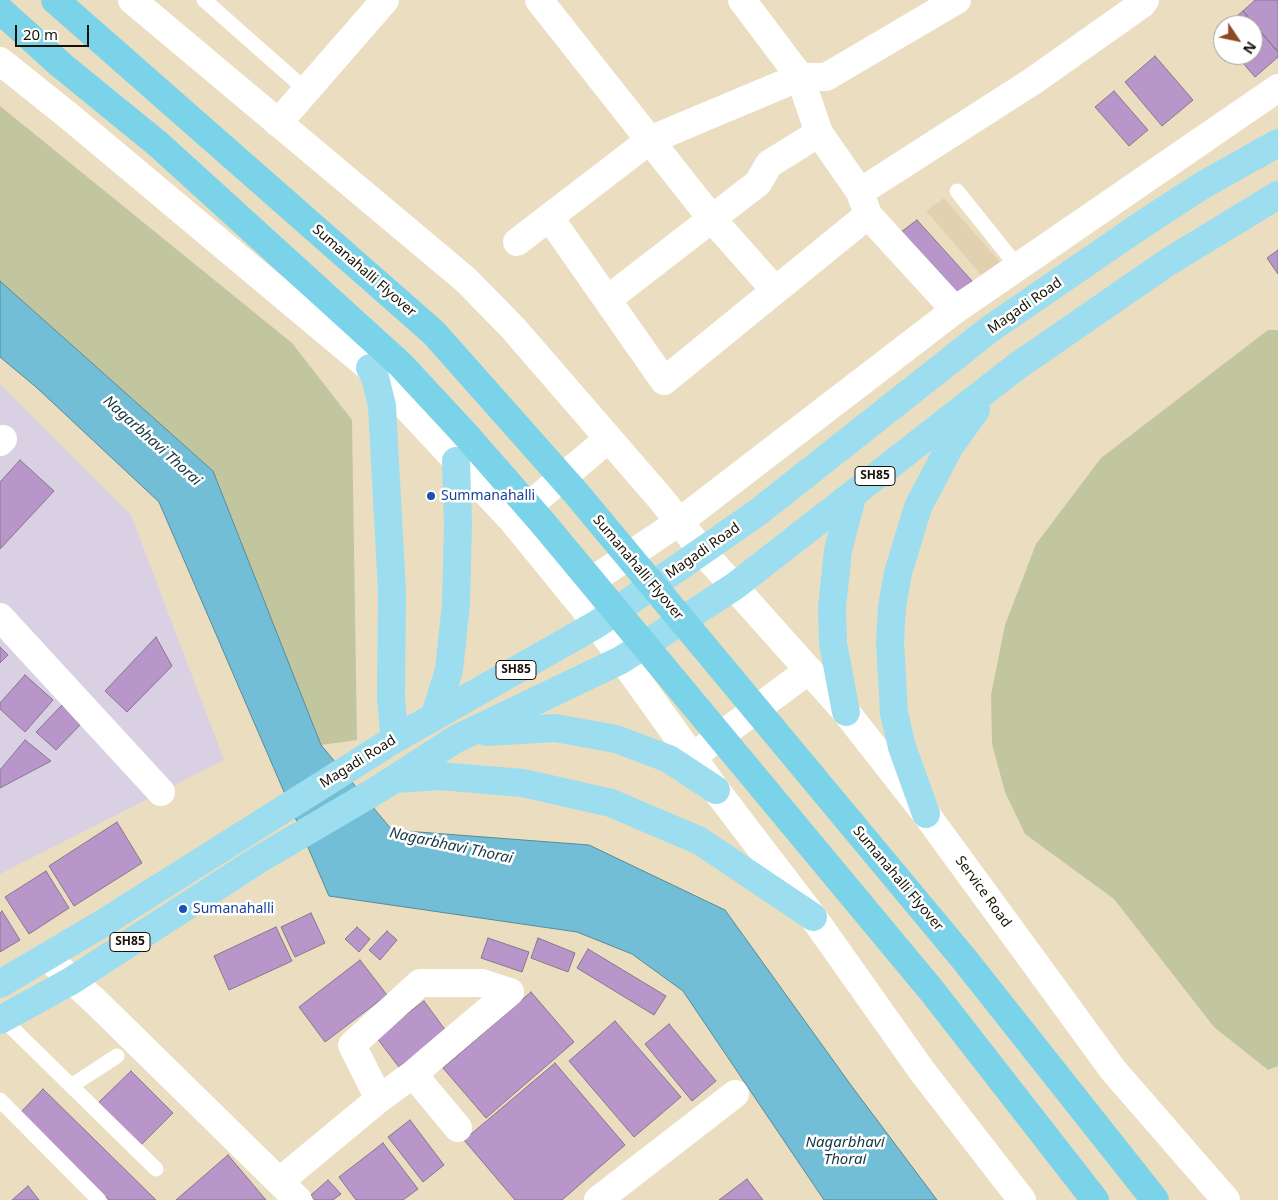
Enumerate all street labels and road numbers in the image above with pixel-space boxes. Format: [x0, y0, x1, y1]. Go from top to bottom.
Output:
street label: Sumanahalli Flyover [309, 221, 419, 321]
street label: Magadi Road [985, 274, 1065, 338]
road number: SH85 [855, 466, 895, 486]
street label: Sumanahalli Flyover [589, 512, 687, 624]
street label: Magadi Road [663, 519, 743, 583]
road number: SH85 [496, 660, 536, 680]
street label: Magadi Road [317, 732, 399, 792]
street label: Sumanahalli Flyover [849, 823, 947, 935]
street label: Service Road [952, 853, 1014, 931]
road number: SH85 [110, 932, 150, 952]

